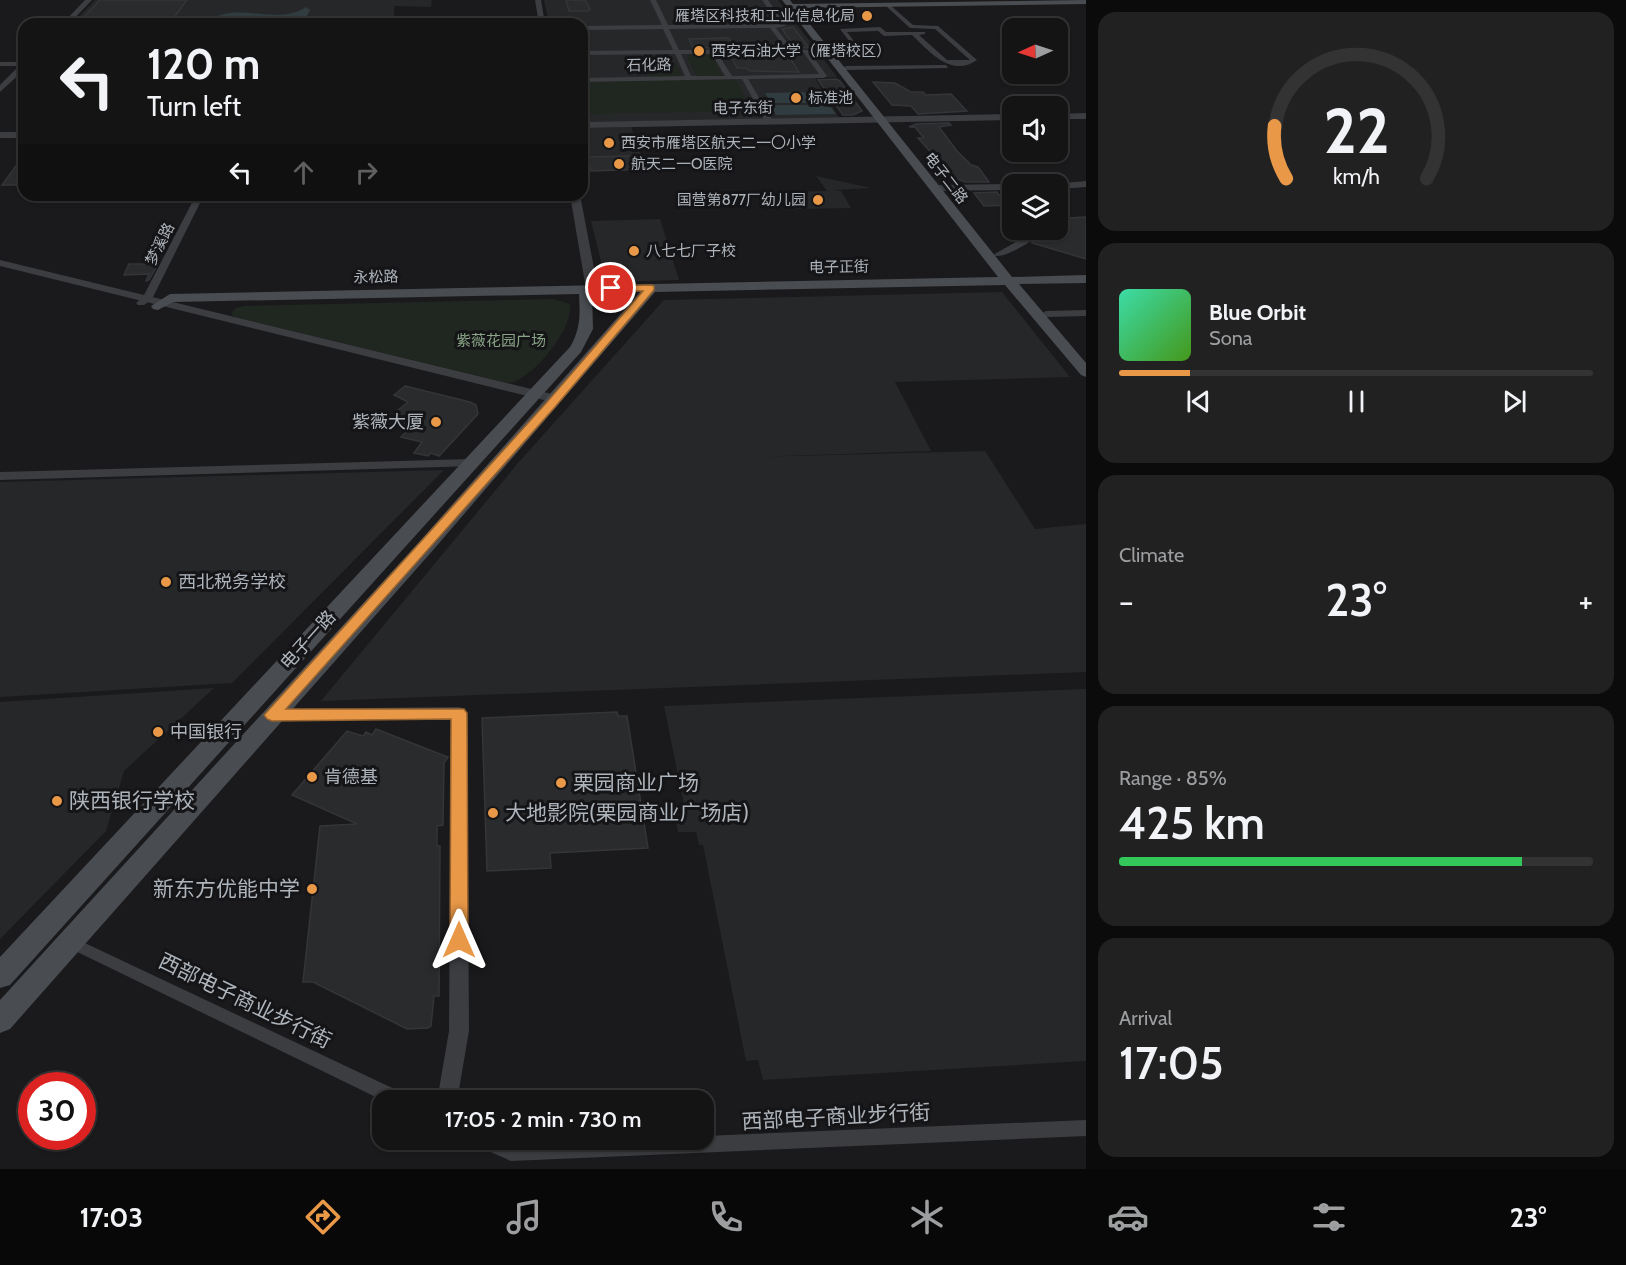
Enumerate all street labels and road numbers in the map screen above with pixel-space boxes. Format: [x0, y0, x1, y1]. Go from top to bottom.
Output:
street label: 石化路 [626, 56, 672, 74]
street label: 电子东街 [713, 98, 773, 118]
street label: 电子二路 [920, 149, 972, 207]
street label: 梦溪路 [142, 220, 178, 268]
street label: 电子正街 [809, 257, 869, 277]
street label: 永松路 [353, 268, 399, 286]
street label: 电子一路 [276, 606, 340, 674]
street label: 西部电子商业步行街 [155, 948, 336, 1053]
street label: 西部电子商业步行街 [741, 1099, 931, 1134]

